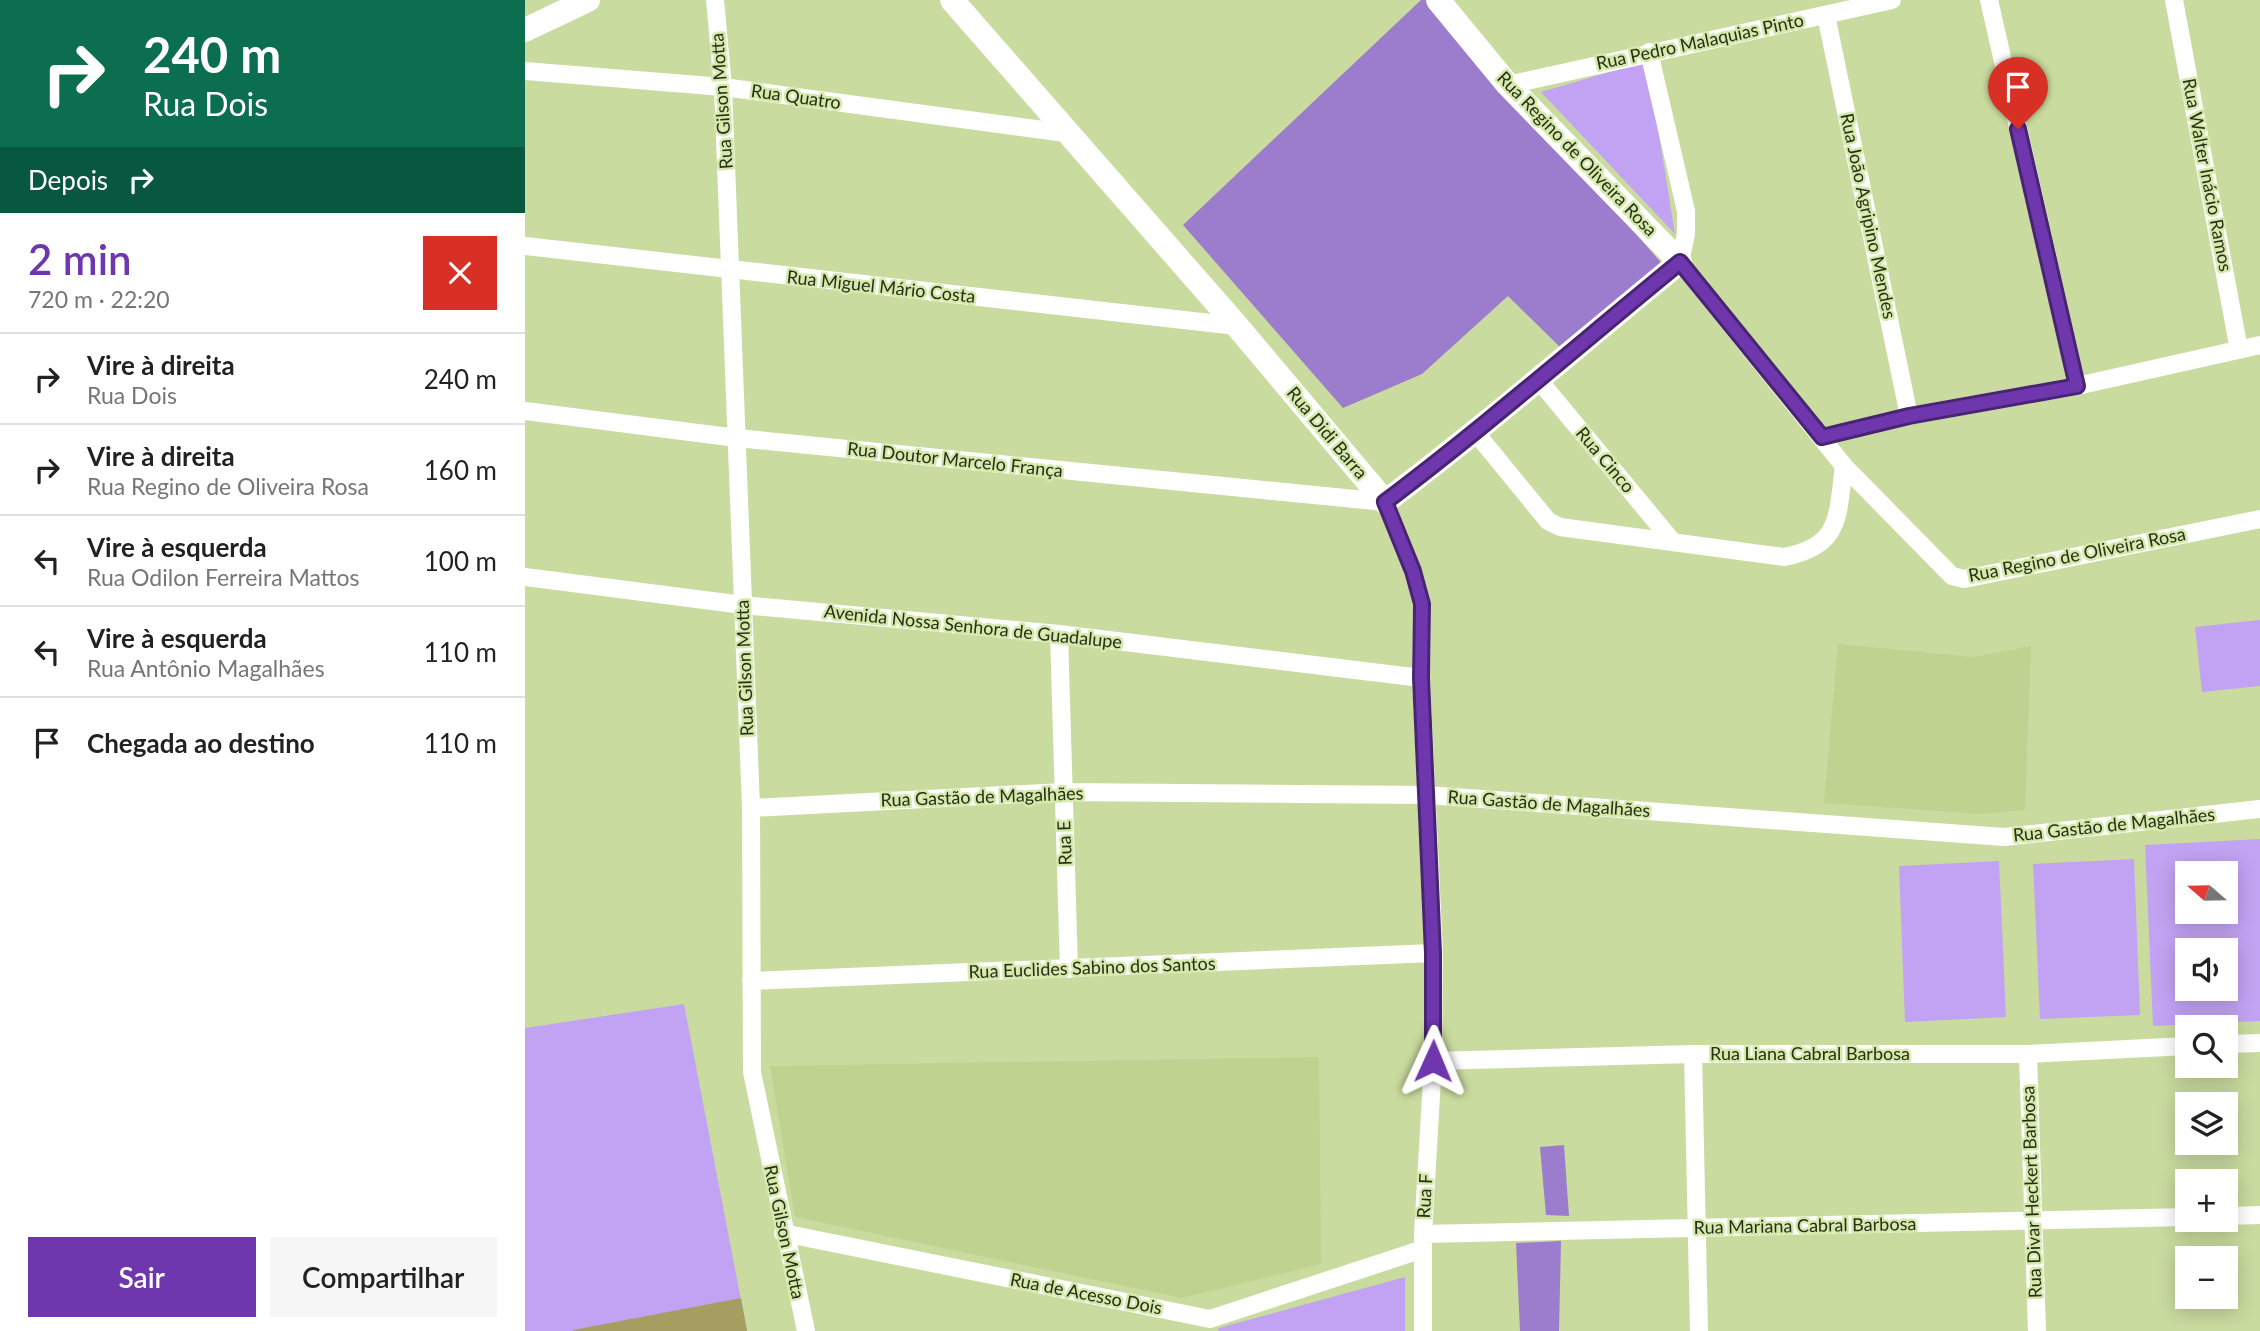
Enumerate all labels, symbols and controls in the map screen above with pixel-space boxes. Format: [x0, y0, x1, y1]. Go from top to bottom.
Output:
street label: Rua Pedro Malaquias Pinto [1594, 8, 1805, 74]
text: 240 m [143, 25, 281, 83]
icon: right [28, 28, 119, 119]
street label: Rua Gilson Motta [705, 32, 737, 170]
pin [1988, 57, 2048, 129]
street label: Rua Regino de Oliveira Rosa [1493, 66, 1662, 240]
icon: arrive [1999, 68, 2037, 106]
street label: Rua Walter Inácio Ramos [2178, 76, 2238, 273]
street label: Rua Quatro [750, 79, 842, 113]
text: Rua Dois [143, 84, 268, 123]
street label: Rua João Agripino Mendes [1836, 111, 1902, 321]
icon: right [122, 161, 160, 199]
text: Depois [28, 164, 108, 196]
text: 2 min [28, 234, 132, 284]
button: close [423, 236, 497, 310]
street label: Rua Miguel Mário Costa [786, 265, 976, 307]
text: 720 m · 22:20 [28, 285, 170, 313]
text: Vire à direita [87, 349, 235, 381]
icon: right [28, 360, 66, 398]
text: 240 m [424, 363, 497, 395]
text: Rua Dois [87, 381, 177, 409]
street label: Rua Didi Barra [1283, 382, 1373, 483]
street label: Rua Cinco [1572, 422, 1640, 497]
street label: Rua Doutor Marcelo França [846, 437, 1064, 481]
text: Vire à direita [87, 440, 235, 472]
icon: right [28, 451, 66, 489]
text: 160 m [424, 454, 497, 486]
text: Rua Regino de Oliveira Rosa [87, 472, 369, 500]
street label: Rua Regino de Oliveira Rosa [1966, 522, 2187, 586]
text: Vire à esquerda [87, 531, 267, 563]
icon: left [28, 542, 66, 580]
text: 100 m [424, 545, 497, 577]
text: Rua Odilon Ferreira Mattos [87, 563, 359, 591]
street label: Rua Gilson Motta [731, 599, 757, 737]
street label: Avenida Nossa Senhora de Guadalupe [823, 599, 1123, 653]
text: Vire à esquerda [87, 622, 267, 654]
icon: left [28, 633, 66, 671]
text: 110 m [424, 636, 497, 668]
text: Rua Antônio Magalhães [87, 654, 325, 682]
icon: arrive [28, 724, 66, 762]
text: Chegada ao destino [87, 727, 315, 759]
text: 110 m [424, 727, 497, 759]
street label: Rua Gastão de Magalhães [880, 781, 1084, 811]
street label: Rua Gastão de Magalhães [1447, 785, 1651, 821]
street label: Rua Gastão de Magalhães [2012, 802, 2216, 846]
street label: Rua E [1052, 820, 1076, 866]
north arrow [2175, 861, 2238, 924]
map controls [2175, 861, 2238, 1309]
button: sound [2175, 938, 2238, 1001]
street label: Rua Euclides Sabino dos Santos [968, 952, 1216, 982]
button: search [2175, 1015, 2238, 1078]
position arrow [1396, 1024, 1470, 1098]
street label: Rua Liana Cabral Barbosa [1710, 1042, 1910, 1064]
street label: Rua Divar Heckert Barbosa [2016, 1085, 2046, 1299]
button: layers [2175, 1092, 2238, 1155]
street label: Rua Gilson Motta [760, 1163, 810, 1301]
button: + [2175, 1169, 2238, 1232]
street label: Rua F [1412, 1173, 1436, 1219]
street label: Rua Mariana Cabral Barbosa [1694, 1212, 1916, 1238]
button: Sair [28, 1237, 256, 1317]
button: Compartilhar [270, 1237, 497, 1317]
button: − [2175, 1246, 2238, 1309]
street label: Rua de Acesso Dois [1008, 1268, 1164, 1319]

